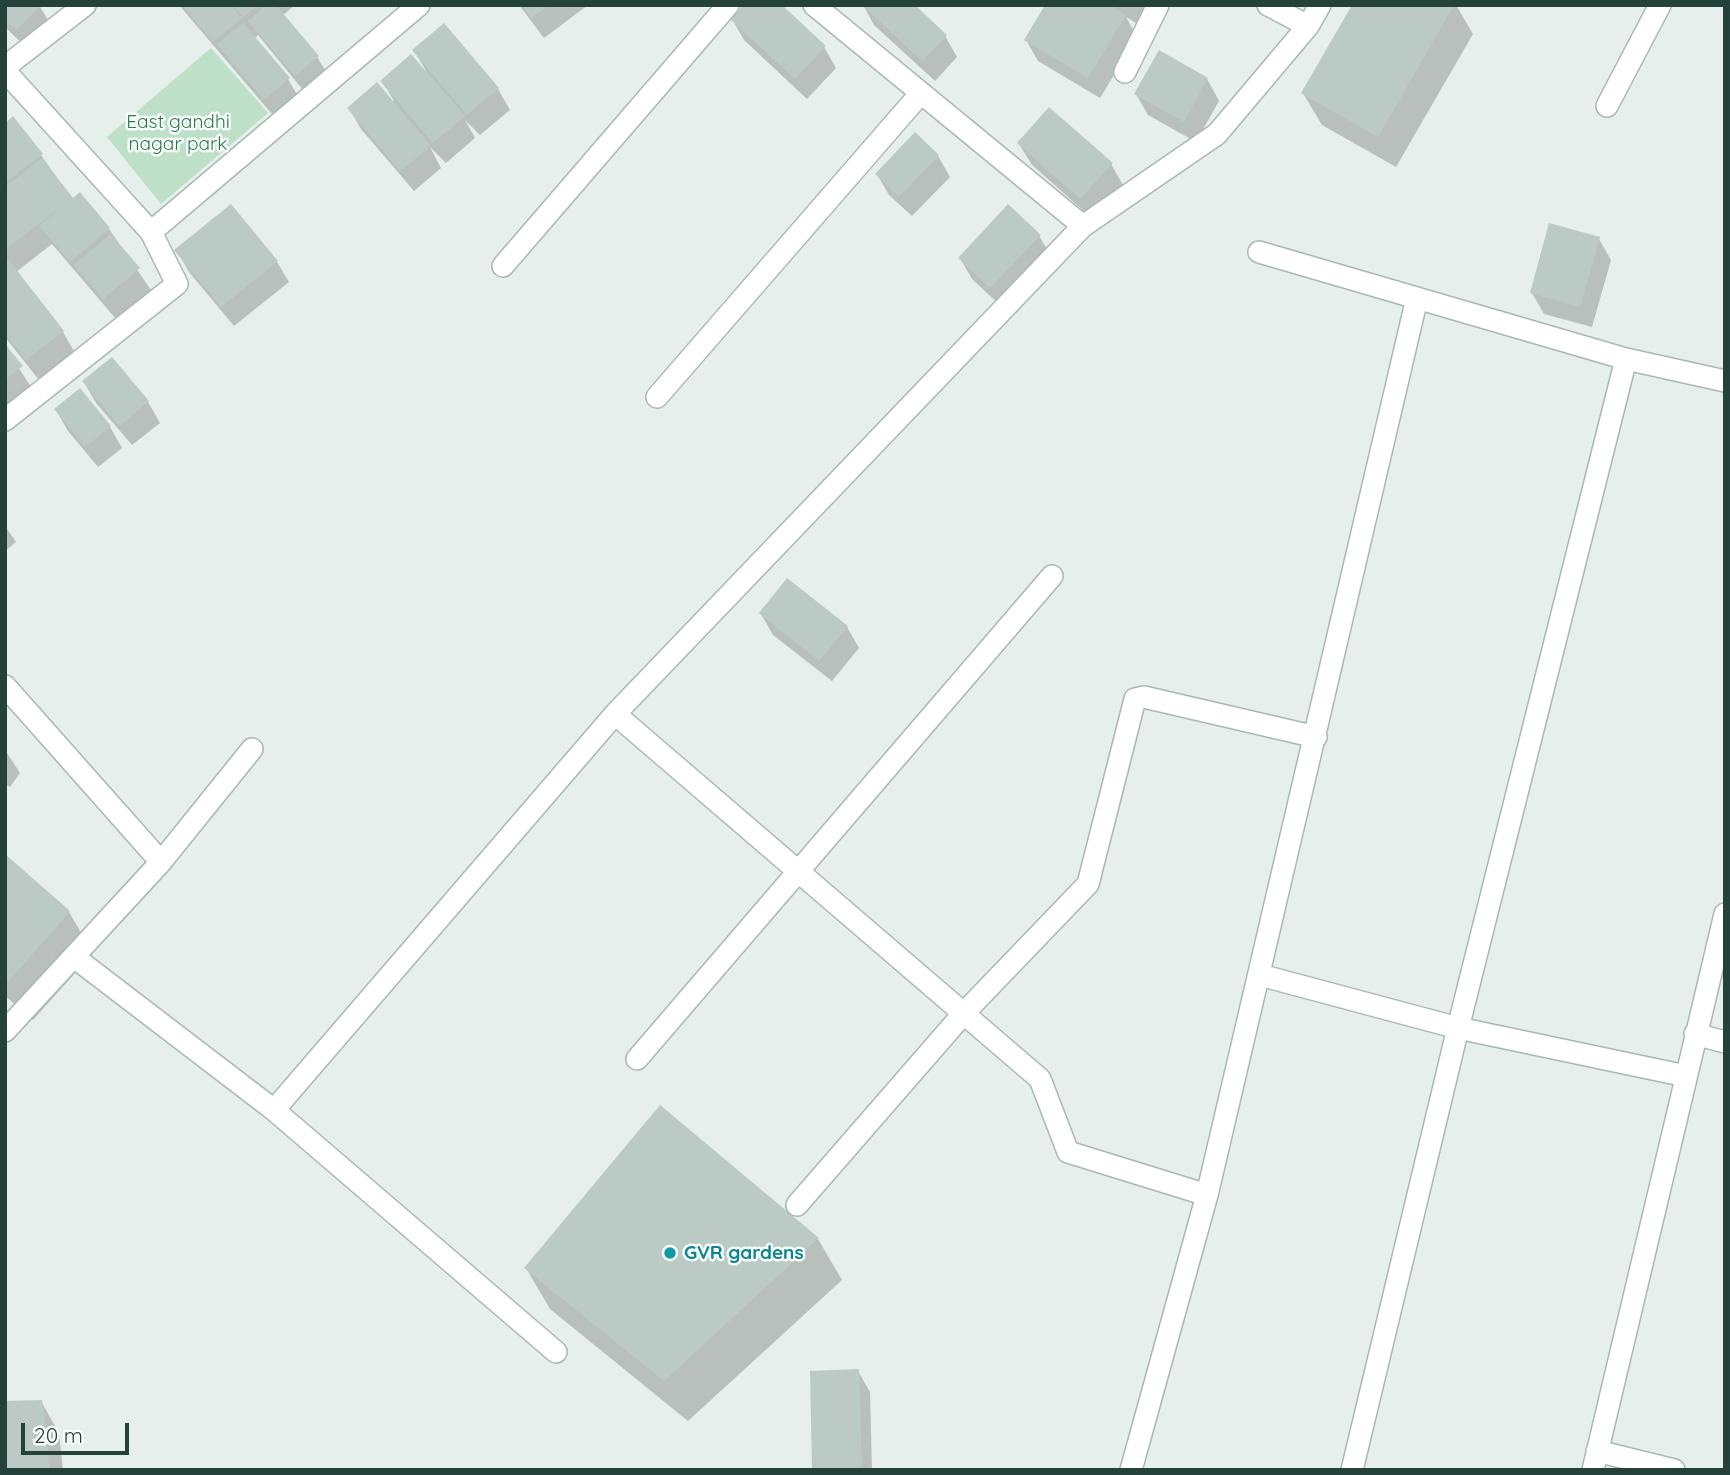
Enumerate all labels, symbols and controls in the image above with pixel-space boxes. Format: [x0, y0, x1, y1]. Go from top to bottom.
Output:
park label: East gandhi nagar park [126, 111, 230, 155]
place label: GVR gardens [684, 1242, 804, 1264]
marker: GVR gardens [662, 1245, 678, 1261]
scale bar [24, 1408, 133, 1452]
text: 20 m [34, 1422, 83, 1448]

